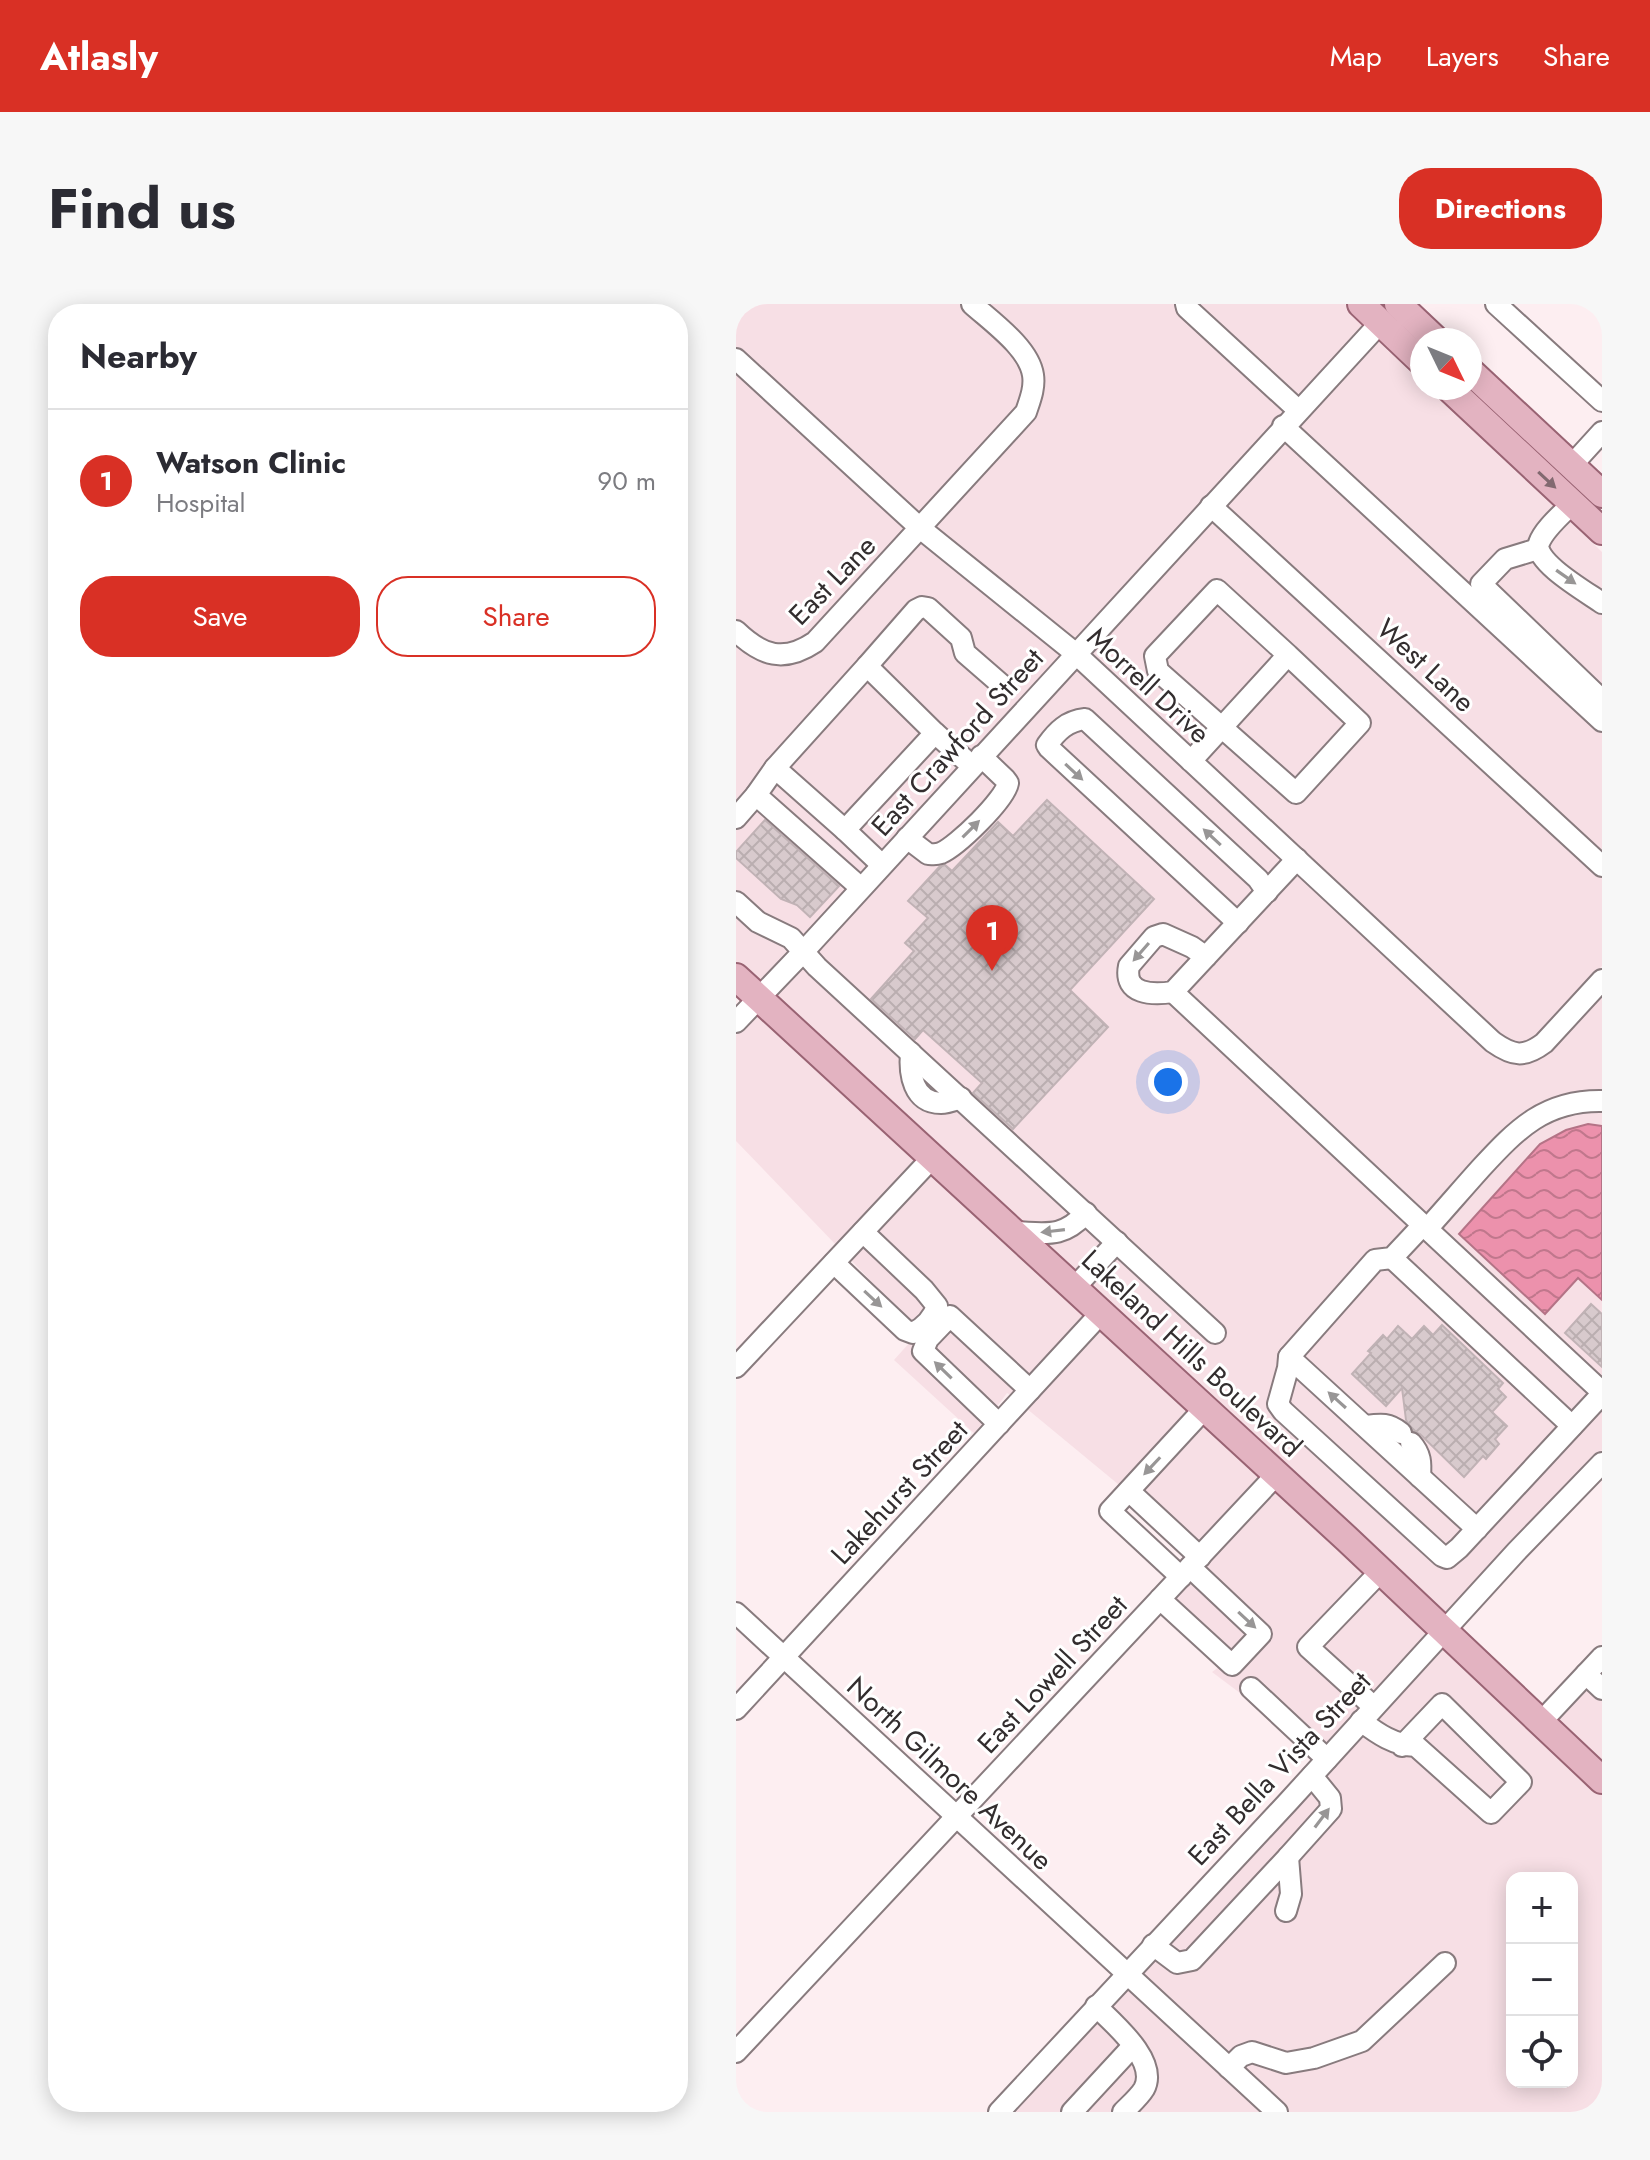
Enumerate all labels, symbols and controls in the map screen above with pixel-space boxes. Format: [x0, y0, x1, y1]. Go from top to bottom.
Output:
text: Atlasly [40, 29, 158, 84]
text: Map [1330, 36, 1382, 77]
text: Layers [1426, 36, 1499, 77]
text: Share [1543, 36, 1610, 77]
text: Find us [48, 168, 236, 249]
button: Directions [1399, 168, 1602, 249]
north arrow [1410, 328, 1482, 400]
text: Nearby [80, 332, 197, 381]
text: Watson Clinic [156, 441, 346, 484]
text: 1 [99, 462, 113, 500]
text: 90 m [597, 462, 656, 500]
one-way arrow [1537, 470, 1556, 488]
text: Hospital [156, 484, 246, 522]
street label: East Lane [779, 526, 885, 634]
one-way arrow [1556, 569, 1577, 585]
button: Save [80, 576, 360, 657]
button: Share [376, 576, 656, 657]
street label: West Lane [1367, 609, 1484, 722]
street label: Morrell Drive [1078, 618, 1219, 753]
street label: East Crawford Street [862, 639, 1053, 845]
one-way arrow [1064, 762, 1083, 780]
one-way arrow [961, 820, 980, 839]
one-way arrow [1203, 829, 1222, 847]
pin: 1 [966, 905, 1018, 971]
one-way arrow [1133, 942, 1150, 962]
your location [1148, 1062, 1188, 1102]
one-way arrow [1040, 1225, 1065, 1238]
street label: Lakeland Hills Boulevard [1072, 1240, 1311, 1467]
one-way arrow [863, 1290, 882, 1308]
one-way arrow [934, 1362, 953, 1380]
one-way arrow [1328, 1392, 1347, 1410]
street label: Lakehurst Street [821, 1411, 977, 1574]
one-way arrow [1144, 1456, 1162, 1475]
street label: East Lowell Street [968, 1586, 1137, 1763]
one-way arrow [1237, 1611, 1256, 1629]
street label: East Bella Vista Street [1178, 1662, 1381, 1875]
street label: North Gilmore Avenue [838, 1667, 1062, 1880]
one-way arrow [1314, 1808, 1330, 1828]
map controls [1506, 1872, 1578, 2088]
button: + [1506, 1872, 1578, 1944]
button: − [1506, 1944, 1578, 2016]
button: locate [1506, 2016, 1578, 2088]

